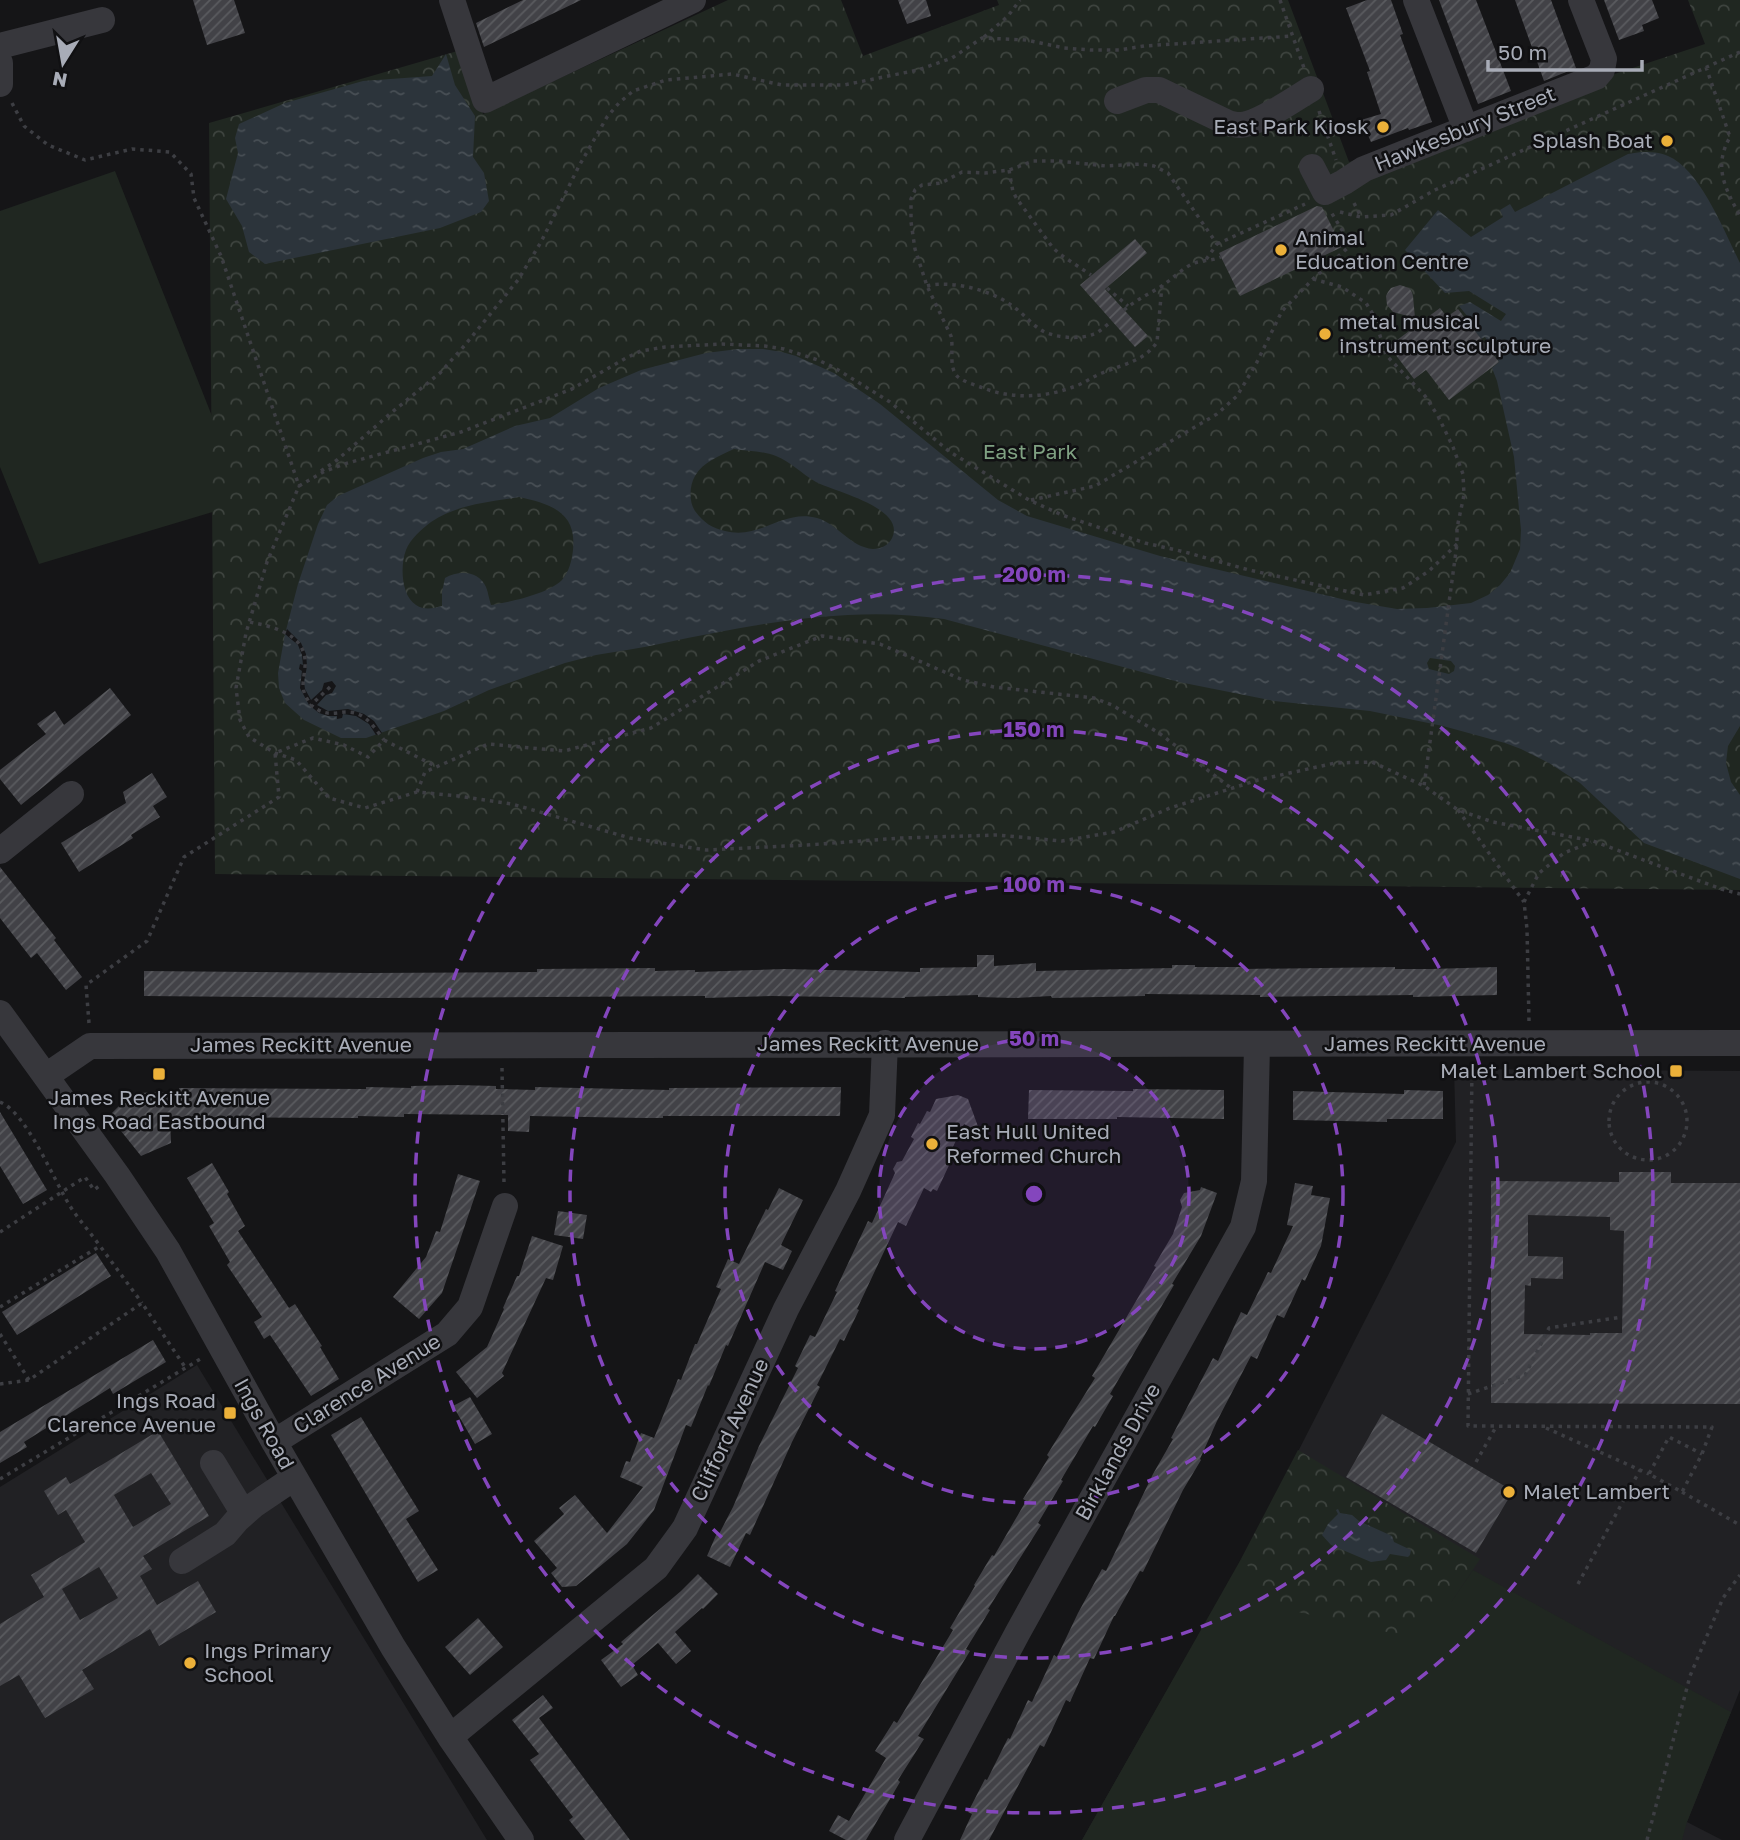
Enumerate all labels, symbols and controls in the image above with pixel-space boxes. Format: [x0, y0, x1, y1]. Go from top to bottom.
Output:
north arrow [28, 28, 98, 98]
scale bar [1488, 28, 1642, 72]
text: 50 m [1498, 39, 1547, 65]
text: N [50, 68, 69, 93]
street label: Hawkesbury Street [1370, 80, 1559, 176]
place label: East Park Kiosk [1213, 113, 1369, 139]
marker: East Park Kiosk [1375, 119, 1391, 135]
place label: Splash Boat [1532, 127, 1653, 153]
marker: Splash Boat [1659, 133, 1675, 149]
place label: Animal Education Centre [1295, 224, 1469, 274]
marker: Animal Education Centre [1273, 242, 1289, 258]
place label: metal musical instrument sculpture [1339, 308, 1551, 358]
marker: metal musical instrument sculpture [1317, 326, 1333, 342]
park label: East Park [983, 438, 1077, 464]
text: 200 m [1002, 561, 1066, 587]
text: 150 m [1004, 716, 1064, 742]
text: 100 m [1003, 871, 1065, 897]
text: 50 m [1009, 1025, 1059, 1051]
street label: James Reckitt Avenue [757, 1030, 979, 1056]
street label: James Reckitt Avenue [1324, 1030, 1546, 1056]
street label: James Reckitt Avenue [190, 1031, 412, 1057]
place label: Malet Lambert School [1440, 1057, 1662, 1083]
marker: Malet Lambert School [1668, 1063, 1684, 1079]
marker: James Reckitt Avenue Ings Road Eastbound [151, 1066, 167, 1082]
place label: James Reckitt Avenue Ings Road Eastbound [48, 1084, 270, 1134]
place label: East Hull United Reformed Church [946, 1118, 1121, 1168]
marker: East Hull United Reformed Church [924, 1136, 940, 1152]
centre of rings [1022, 1182, 1046, 1206]
street label: Clarence Avenue [288, 1327, 445, 1439]
street label: Clifford Avenue [685, 1354, 774, 1505]
street label: Ings Road [229, 1373, 301, 1474]
street label: Birklands Drive [1069, 1378, 1165, 1525]
place label: Ings Road Clarence Avenue [47, 1387, 216, 1437]
marker: Ings Road Clarence Avenue [222, 1405, 238, 1421]
place label: Malet Lambert [1523, 1478, 1670, 1504]
marker: Malet Lambert [1501, 1484, 1517, 1500]
place label: Ings Primary School [204, 1637, 332, 1687]
marker: Ings Primary School [182, 1655, 198, 1671]

